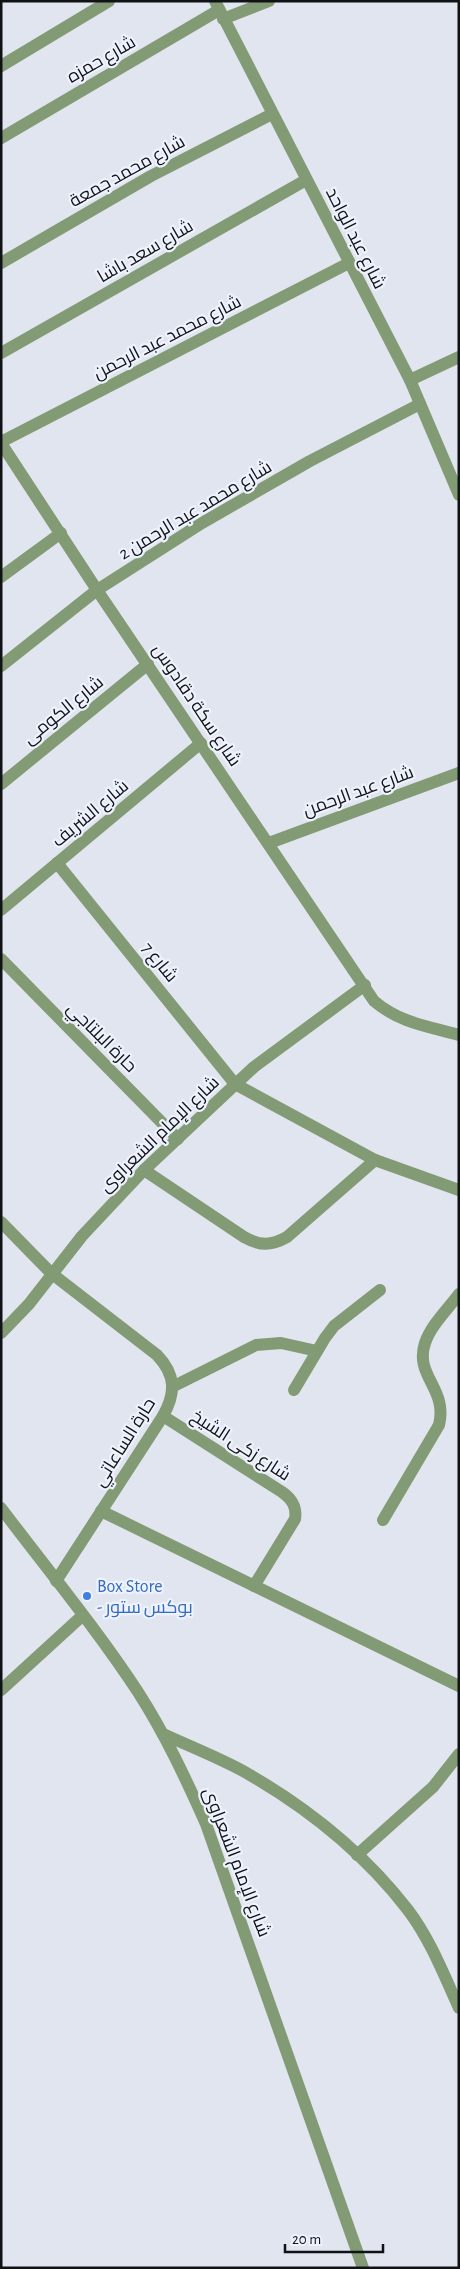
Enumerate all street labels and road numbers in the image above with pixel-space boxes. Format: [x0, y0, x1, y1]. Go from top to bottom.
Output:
street label: شارع حمزه [64, 32, 140, 88]
street label: شارع محمد جمعة [66, 132, 189, 213]
street label: شارع عبد الواحد [320, 184, 389, 293]
street label: شارع سعد باشا [94, 216, 197, 288]
street label: شارع محمد عبد الرحمن [90, 292, 245, 385]
street label: شارع محمد عبد الرحمن 2 [116, 457, 276, 565]
street label: شارع سكة دقادوس [147, 641, 244, 771]
street label: شارع الكومى [20, 672, 108, 750]
street label: شارع عبد الرحمن [300, 763, 417, 822]
street label: شارع الشريف [48, 776, 134, 852]
street label: شارع 7 [136, 939, 181, 987]
street label: حارة البلتاجي [60, 999, 140, 1079]
street label: شارع الإمام الشعراوى [96, 1073, 224, 1198]
street label: حارة الساعاتي [91, 1395, 163, 1492]
street label: شارع زكى الشيخ [186, 1406, 294, 1486]
street label: شارع الإمام الشعراوى [197, 1785, 274, 1940]

